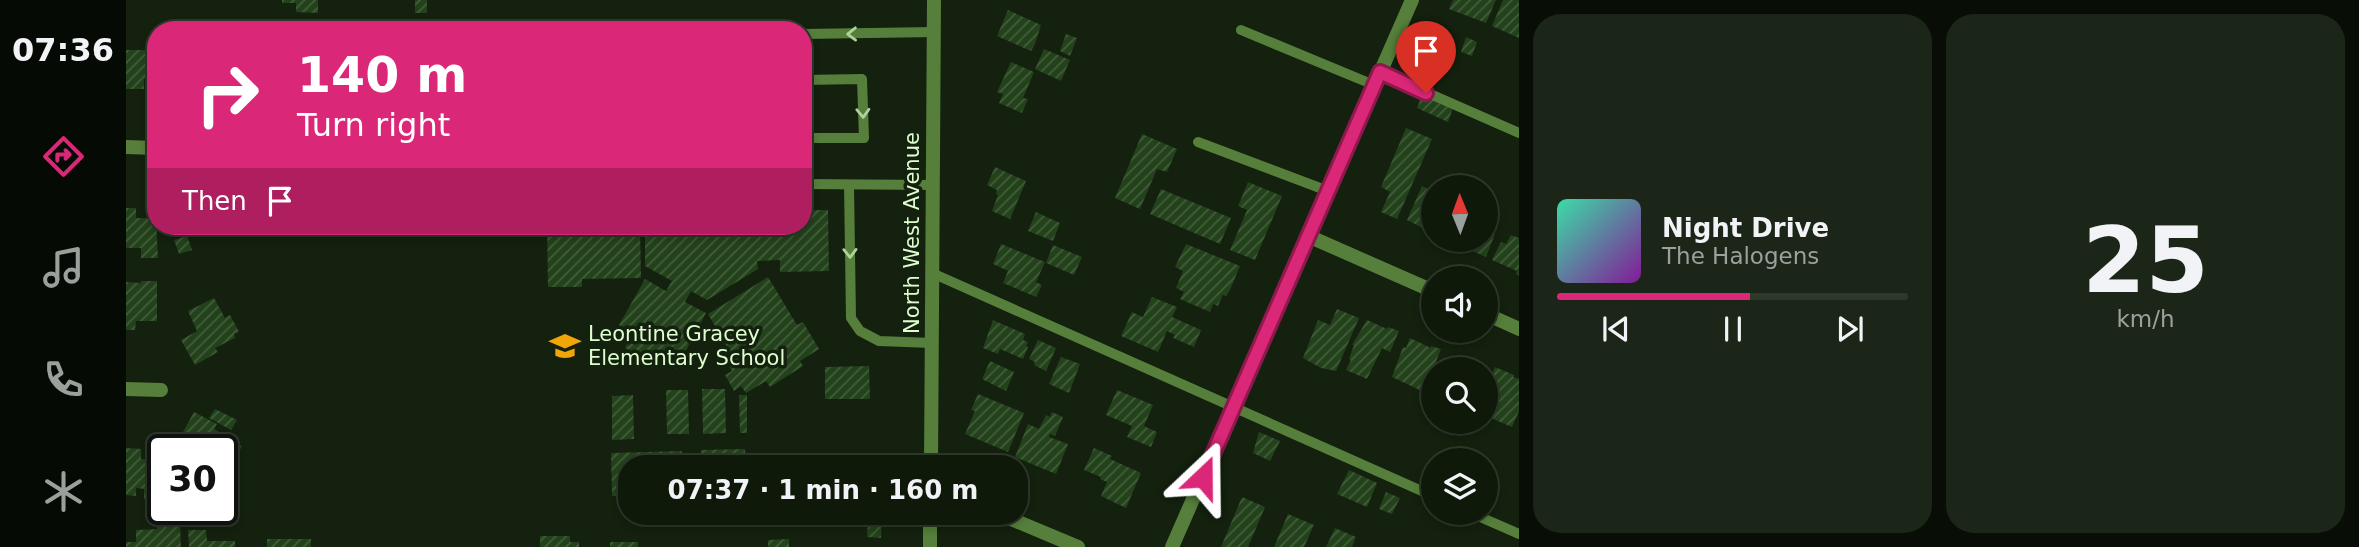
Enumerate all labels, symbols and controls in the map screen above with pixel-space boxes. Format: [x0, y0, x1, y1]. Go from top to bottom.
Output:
pin [1396, 21, 1456, 93]
one-way arrow [846, 26, 857, 41]
text: 07:36 [12, 31, 114, 69]
icon: arrive [1407, 32, 1445, 70]
text: 140 m [297, 47, 467, 104]
icon: right [182, 49, 273, 140]
text: Turn right [297, 106, 450, 144]
one-way arrow [856, 107, 871, 118]
icon: directions [39, 132, 88, 181]
street label: North West Avenue [900, 132, 924, 334]
north arrow [1421, 175, 1498, 252]
map controls [1421, 175, 1498, 525]
icon: arrive [261, 182, 299, 220]
text: Then [182, 186, 247, 216]
text: 25 [2082, 208, 2209, 313]
text: Night Drive [1662, 213, 1829, 243]
icon: music [39, 243, 88, 292]
text: The Halogens [1662, 243, 1819, 269]
one-way arrow [842, 248, 858, 259]
button: sound [1421, 266, 1498, 343]
text: km/h [2116, 306, 2175, 332]
icon: previous [1597, 310, 1635, 348]
icon: pause [1714, 310, 1752, 348]
icon: next [1831, 310, 1869, 348]
place label: Leontine Gracey Elementary School [588, 322, 785, 370]
school or university icon: Leontine Gracey Elementary School [548, 329, 582, 363]
icon: phone [39, 355, 88, 404]
button: search [1421, 357, 1498, 434]
speed limit sign: 30 [147, 434, 238, 525]
position arrow [1166, 440, 1240, 514]
button: layers [1421, 448, 1498, 525]
icon: climate [39, 467, 88, 516]
text: 07:37 · 1 min · 160 m [668, 475, 978, 505]

